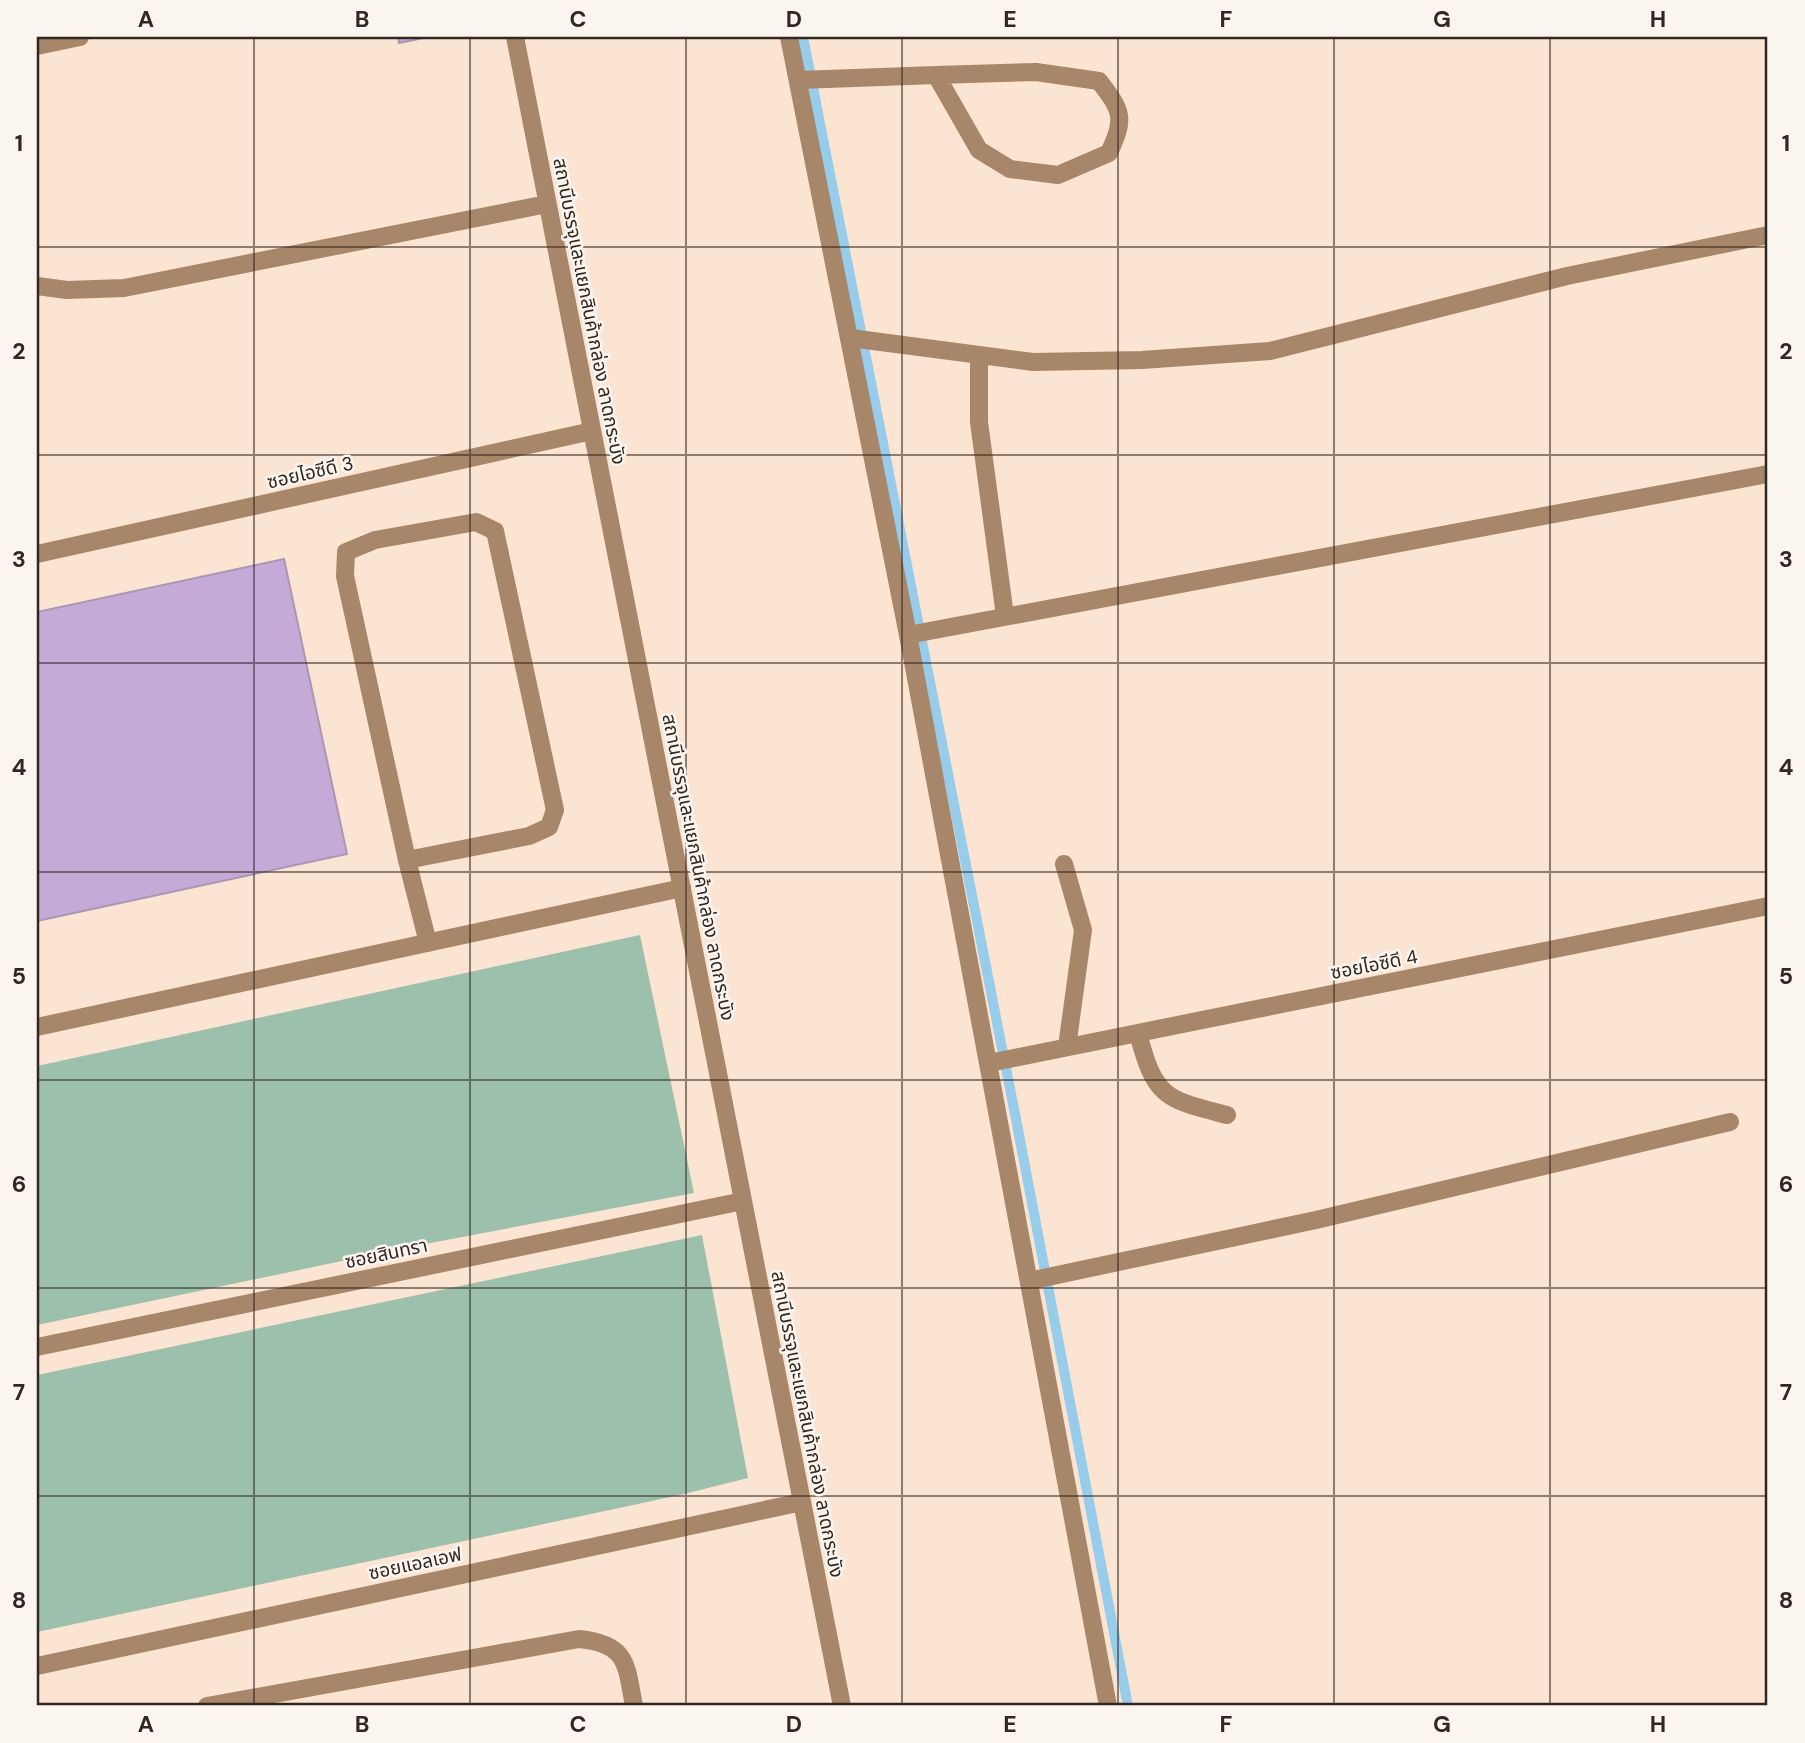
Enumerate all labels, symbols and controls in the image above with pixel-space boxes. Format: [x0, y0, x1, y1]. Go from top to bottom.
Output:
text: A [138, 4, 154, 34]
text: B [355, 4, 369, 34]
text: C [570, 4, 586, 34]
text: D [786, 4, 802, 34]
text: E [1003, 4, 1017, 34]
text: F [1220, 4, 1233, 34]
text: G [1433, 4, 1451, 34]
text: H [1650, 4, 1666, 34]
text: 1 [15, 128, 23, 158]
text: 1 [1782, 128, 1790, 158]
street label: สถานีบรรจุและแยกสินค้ากล่อง ลาดกระบัง [547, 156, 632, 467]
text: 2 [12, 336, 26, 366]
text: 2 [1779, 336, 1793, 366]
street label: ซอยไอซีดี 3 [265, 450, 356, 495]
text: 3 [12, 544, 26, 574]
text: 3 [1779, 544, 1793, 574]
street label: สถานีบรรจุและแยกสินค้ากล่อง ลาดกระบัง [656, 712, 741, 1023]
text: 4 [12, 752, 27, 782]
text: 4 [1779, 752, 1794, 782]
street label: ซอยไอซีดี 4 [1328, 944, 1420, 985]
text: 5 [12, 961, 26, 991]
text: 5 [1779, 961, 1793, 991]
text: 6 [12, 1169, 26, 1199]
text: 6 [1779, 1169, 1793, 1199]
street label: ซอยสินทรา [342, 1233, 430, 1274]
street label: สถานีบรรจุและแยกสินค้ากล่อง ลาดกระบัง [765, 1269, 850, 1580]
text: 7 [13, 1377, 25, 1407]
text: 7 [1780, 1377, 1792, 1407]
street label: ซอยแอลเอฟ [366, 1541, 464, 1586]
text: 8 [12, 1585, 26, 1615]
text: 8 [1779, 1585, 1793, 1615]
text: A [138, 1709, 154, 1739]
text: B [355, 1709, 369, 1739]
text: C [570, 1709, 586, 1739]
text: D [786, 1709, 802, 1739]
text: E [1003, 1709, 1017, 1739]
text: F [1220, 1709, 1233, 1739]
text: G [1433, 1709, 1451, 1739]
text: H [1650, 1709, 1666, 1739]

